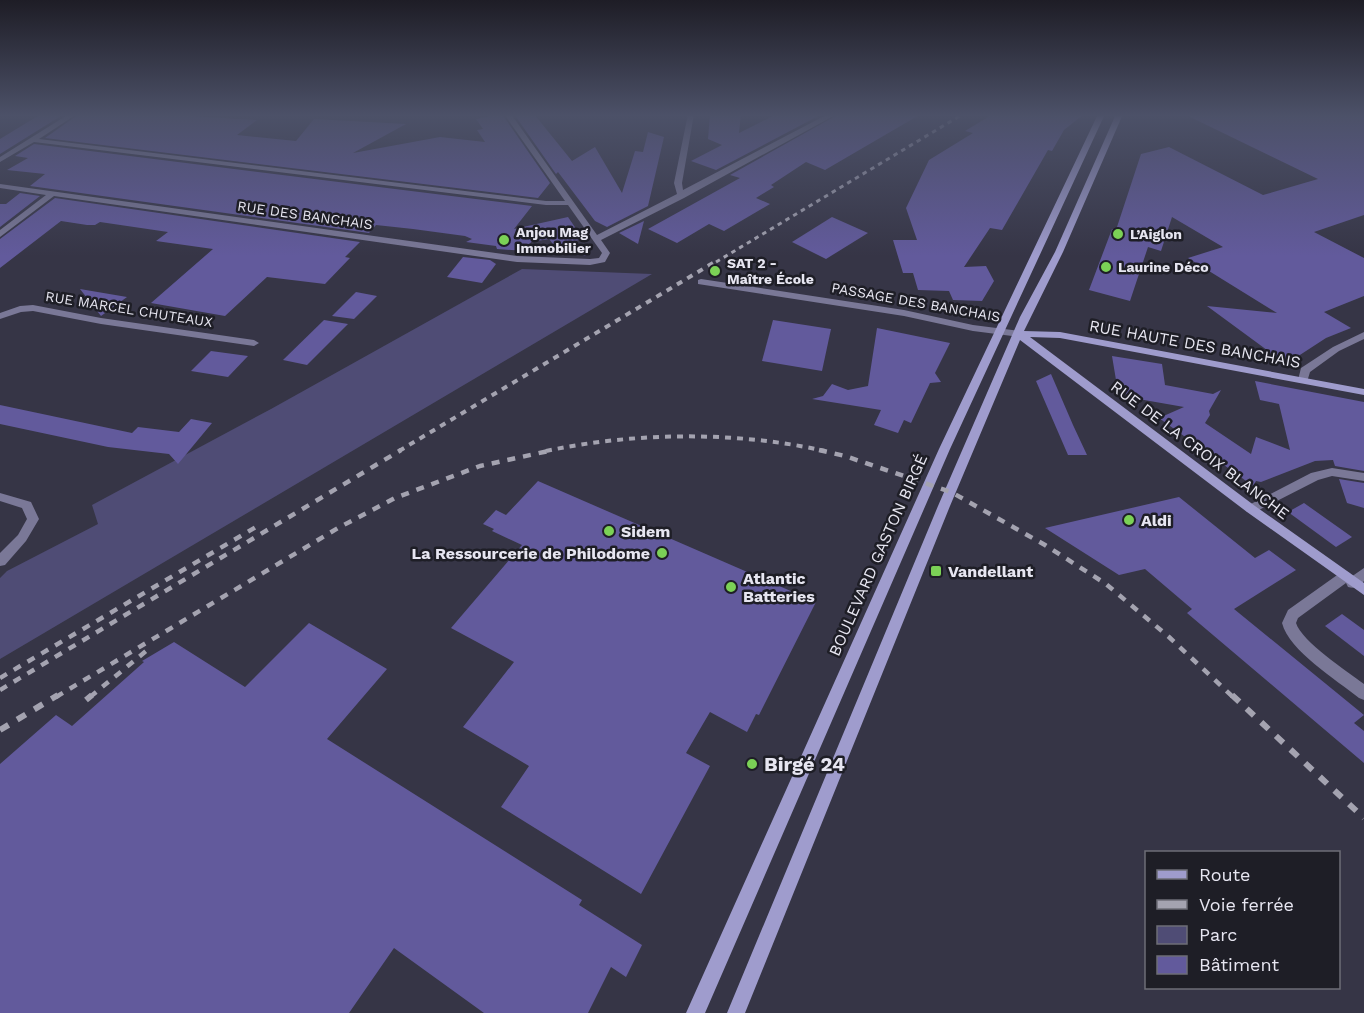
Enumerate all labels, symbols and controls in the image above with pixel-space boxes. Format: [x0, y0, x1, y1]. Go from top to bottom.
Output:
street label: RUE DES BANCHAIS [236, 198, 374, 232]
place label: Anjou Mag Immobilier [516, 224, 591, 256]
place label: L’Aiglon [1130, 226, 1182, 242]
marker: L’Aiglon [1111, 227, 1125, 241]
marker: Anjou Mag Immobilier [497, 233, 511, 247]
place label: SAT 2 - Maître École [727, 255, 814, 287]
place label: Laurine Déco [1118, 259, 1209, 275]
marker: Laurine Déco [1099, 260, 1113, 274]
marker: SAT 2 - Maître École [708, 264, 722, 278]
street label: PASSAGE DES BANCHAIS [830, 279, 1002, 325]
street label: RUE MARCEL CHUTEAUX [44, 288, 214, 330]
street label: RUE HAUTE DES BANCHAIS [1088, 316, 1302, 372]
street label: RUE DE LA CROIX BLANCHE [1107, 377, 1293, 523]
street label: BOULEVARD GASTON BIRGÉ [825, 451, 931, 659]
place label: Aldi [1141, 511, 1172, 530]
marker: Aldi [1122, 513, 1136, 527]
place label: Sidem [621, 522, 670, 541]
marker: Sidem [602, 524, 616, 538]
place label: La Ressourcerie de Philodome [412, 544, 650, 563]
marker: La Ressourcerie de Philodome [655, 546, 669, 560]
place label: Vandellant [948, 562, 1033, 581]
marker: Vandellant [929, 564, 943, 578]
place label: Atlantic Batteries [743, 569, 815, 606]
marker: Atlantic Batteries [724, 580, 738, 594]
place label: Birgé 24 [764, 752, 845, 776]
marker: Birgé 24 [745, 757, 759, 771]
legend [1145, 851, 1340, 989]
text: Route [1199, 864, 1251, 885]
text: Voie ferrée [1199, 894, 1294, 915]
text: Parc [1199, 924, 1237, 945]
text: Bâtiment [1199, 954, 1279, 975]

